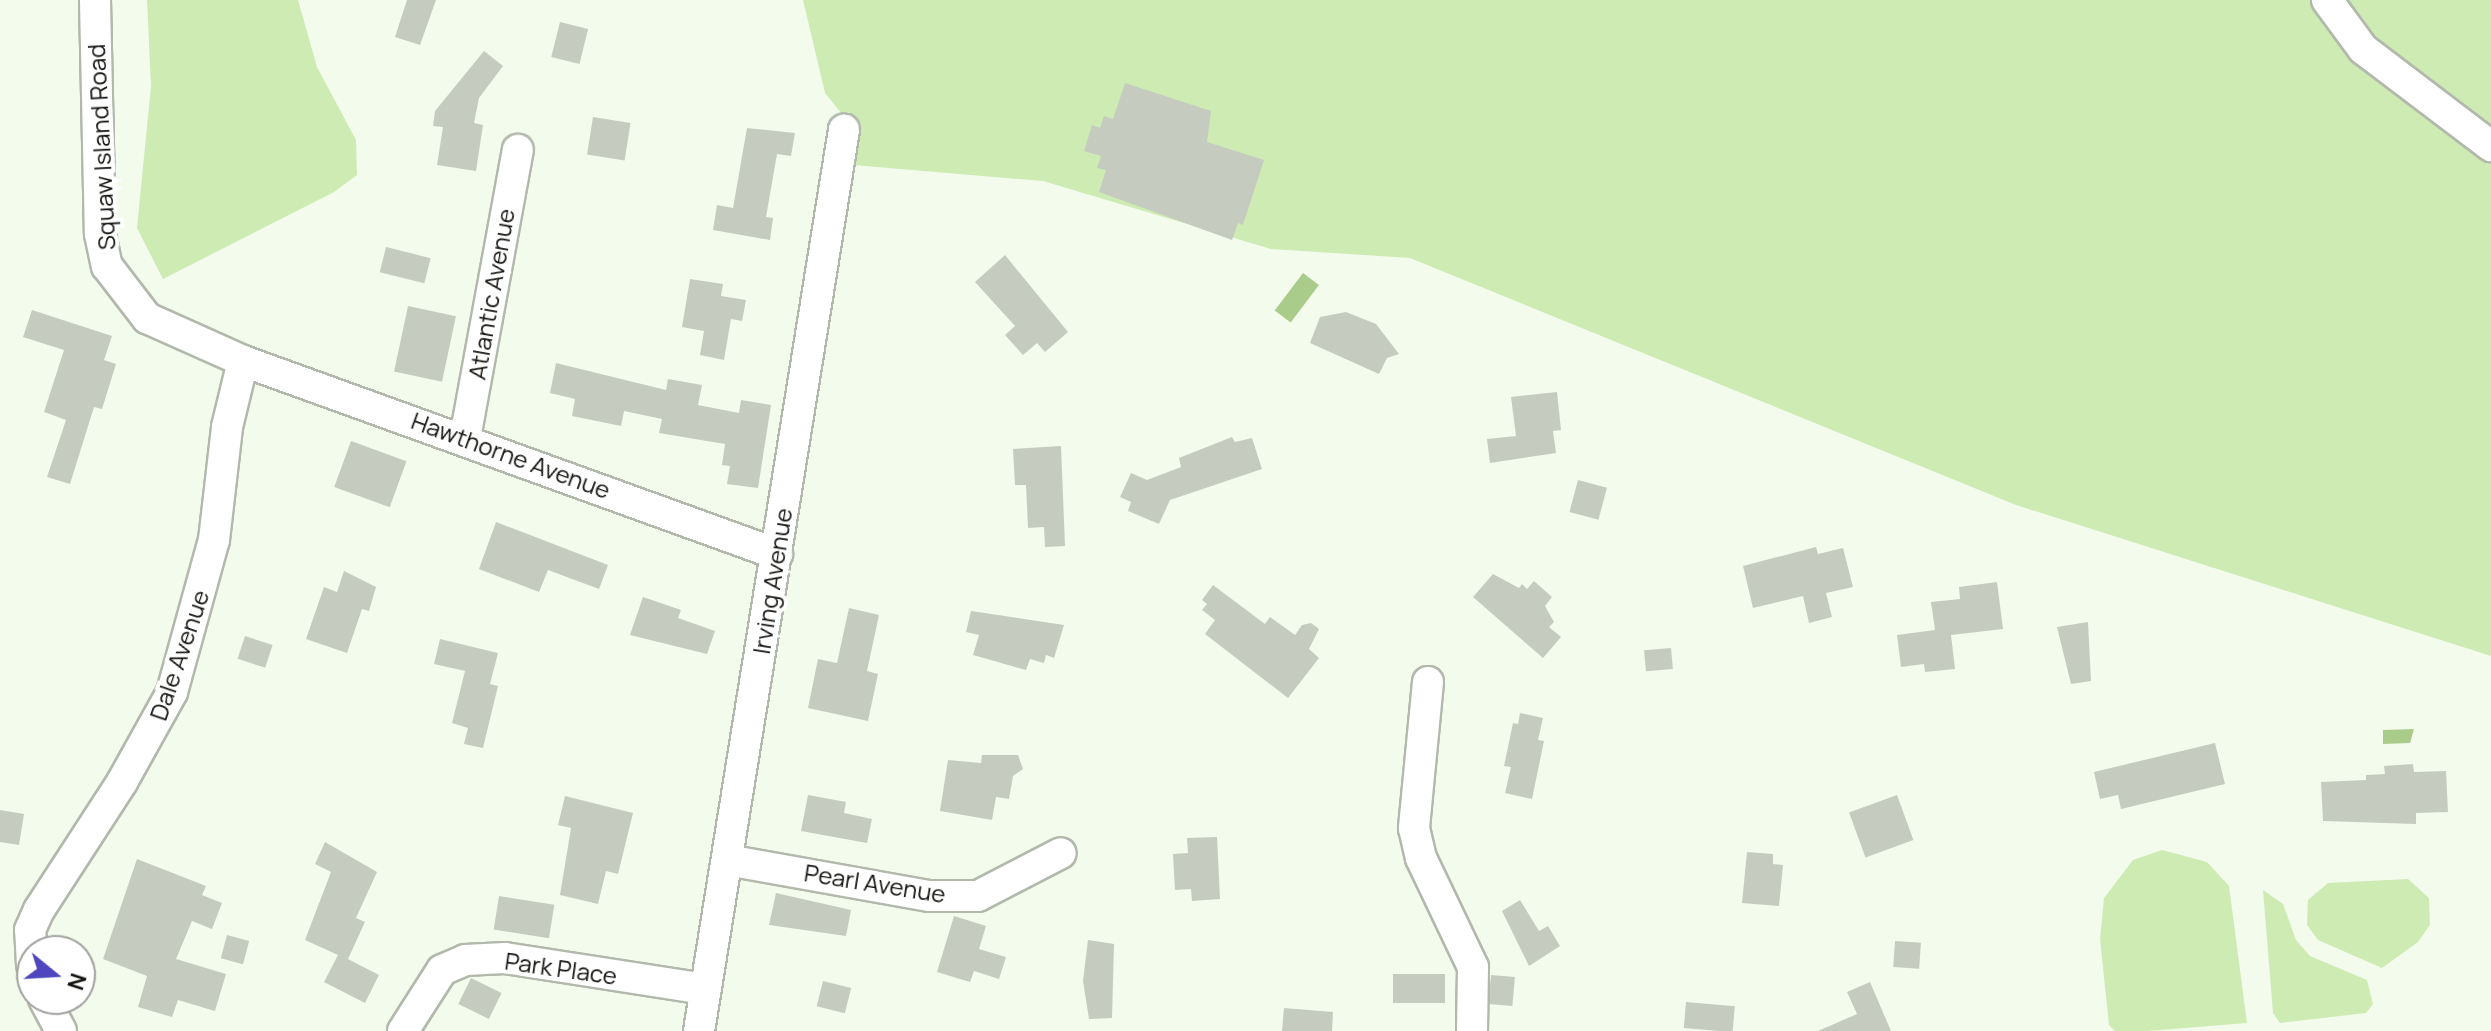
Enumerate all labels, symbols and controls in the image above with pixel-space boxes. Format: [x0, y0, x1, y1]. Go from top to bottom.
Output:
street label: Squaw Island Road [81, 43, 121, 251]
street label: Atlantic Avenue [462, 206, 520, 382]
street label: Hawthorne Avenue [408, 406, 614, 504]
street label: Irving Avenue [746, 506, 798, 656]
street label: Dale Avenue [143, 586, 215, 724]
street label: Pearl Avenue [802, 858, 948, 908]
north arrow [16, 935, 96, 1015]
street label: Park Place [503, 946, 619, 990]
text: N [60, 970, 94, 994]

